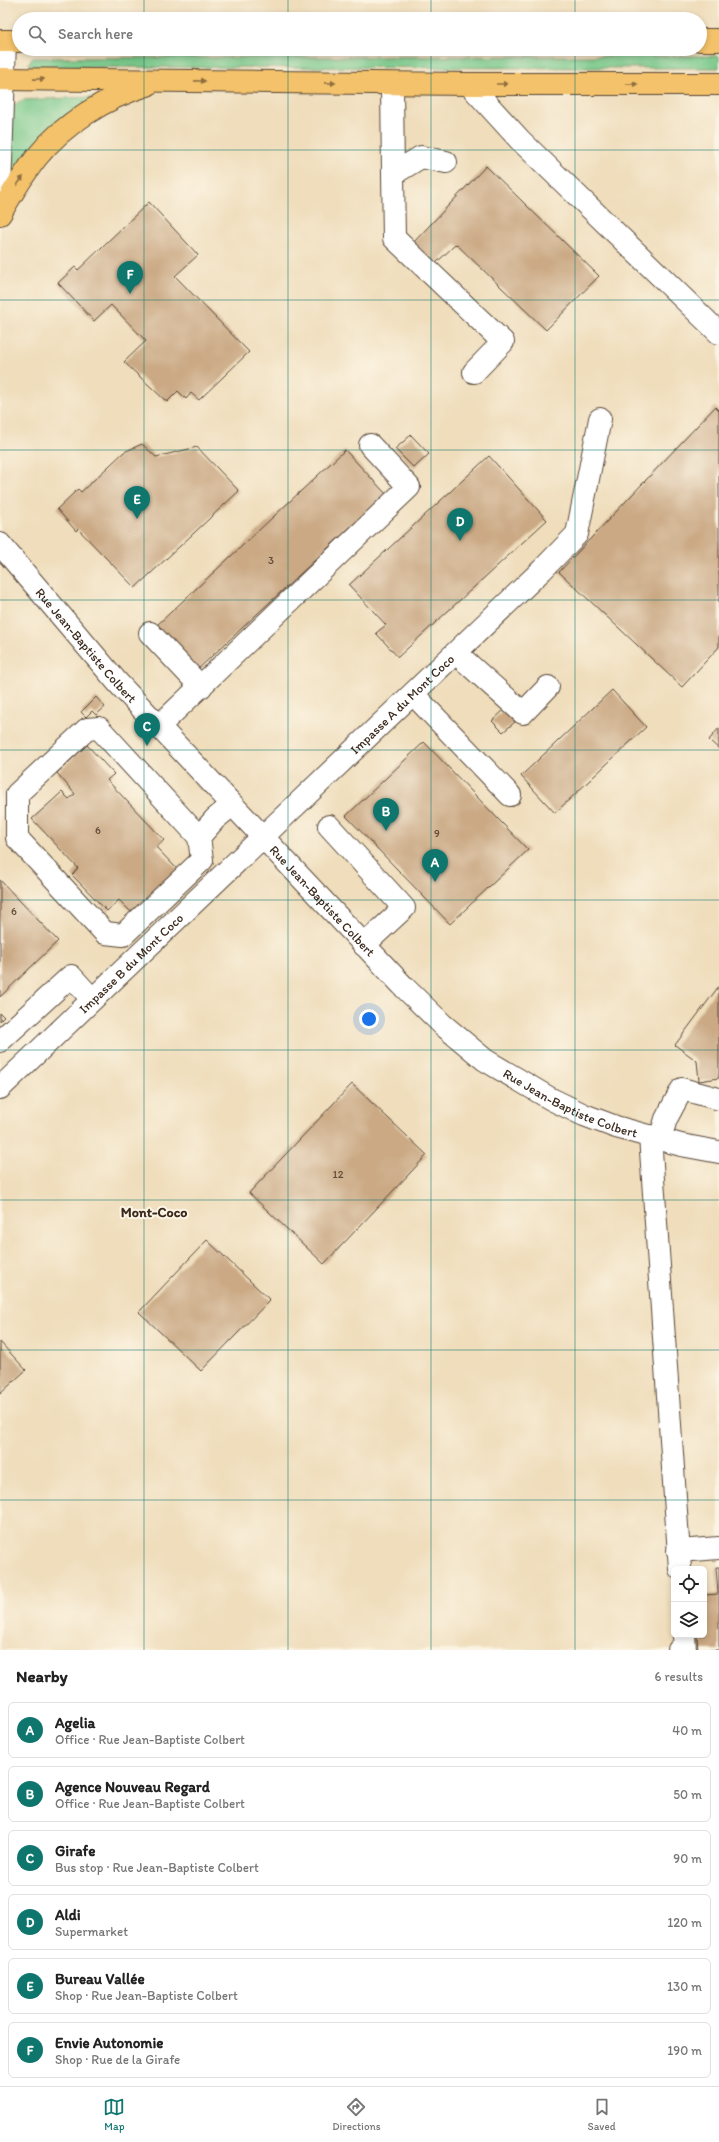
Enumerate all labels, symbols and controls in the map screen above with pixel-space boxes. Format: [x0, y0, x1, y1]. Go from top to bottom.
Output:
search box [12, 12, 707, 56]
icon: search [26, 23, 48, 45]
text: Search here [58, 25, 133, 43]
one-way arrow [33, 76, 46, 82]
one-way arrow [194, 78, 206, 85]
one-way arrow [324, 80, 337, 86]
one-way arrow [496, 81, 509, 87]
one-way arrow [626, 81, 639, 87]
one-way arrow [16, 176, 24, 186]
pin: F [117, 261, 143, 294]
pin: E [124, 486, 150, 519]
pin: D [447, 508, 473, 541]
house number: 3 [268, 554, 274, 567]
street label: Rue Jean-Baptiste Colbert [33, 585, 140, 706]
street label: Impasse A du Mont Coco [347, 651, 457, 757]
pin: C [134, 713, 160, 746]
pin: B [373, 798, 399, 831]
house number: 6 [95, 824, 101, 837]
house number: 9 [434, 827, 440, 840]
street label: Rue Jean-Baptiste Colbert [267, 842, 378, 959]
pin: A [422, 849, 448, 882]
house number: 6 [11, 905, 17, 918]
street label: Impasse B du Mont Coco [76, 910, 186, 1016]
your location [359, 1009, 379, 1029]
street label: Rue Jean-Baptiste Colbert [501, 1065, 639, 1140]
house number: 12 [333, 1168, 344, 1181]
district label: Mont-Coco [121, 1204, 187, 1221]
map controls [671, 1566, 707, 1638]
button: locate [671, 1566, 707, 1602]
button: layers [671, 1602, 707, 1638]
text: Nearby [16, 1666, 68, 1686]
text: 6 results [655, 1669, 703, 1684]
text: Agelia [55, 1714, 95, 1732]
text: A [26, 1723, 34, 1738]
text: 40 m [672, 1723, 702, 1738]
text: Office · Rue Jean-Baptiste Colbert [55, 1732, 245, 1747]
text: Agence Nouveau Regard [55, 1778, 210, 1796]
text: B [26, 1787, 34, 1802]
text: 50 m [673, 1787, 702, 1802]
text: Office · Rue Jean-Baptiste Colbert [55, 1796, 245, 1811]
text: Girafe [55, 1842, 95, 1860]
text: C [26, 1851, 34, 1866]
text: 90 m [673, 1851, 702, 1866]
text: Bus stop · Rue Jean-Baptiste Colbert [55, 1860, 259, 1875]
text: Aldi [55, 1906, 81, 1924]
text: D [26, 1915, 34, 1930]
text: 120 m [667, 1915, 702, 1930]
text: Supermarket [55, 1924, 128, 1939]
text: Bureau Vallée [55, 1970, 145, 1988]
text: E [26, 1979, 34, 1994]
text: 130 m [667, 1979, 702, 1994]
text: Shop · Rue Jean-Baptiste Colbert [55, 1988, 238, 2003]
text: Envie Autonomie [55, 2034, 163, 2052]
text: F [27, 2043, 33, 2058]
text: 190 m [667, 2043, 702, 2058]
text: Shop · Rue de la Girafe [55, 2052, 180, 2067]
tab: Map [103, 2096, 125, 2133]
tab: Directions [332, 2096, 381, 2133]
tab: Saved [587, 2096, 616, 2133]

